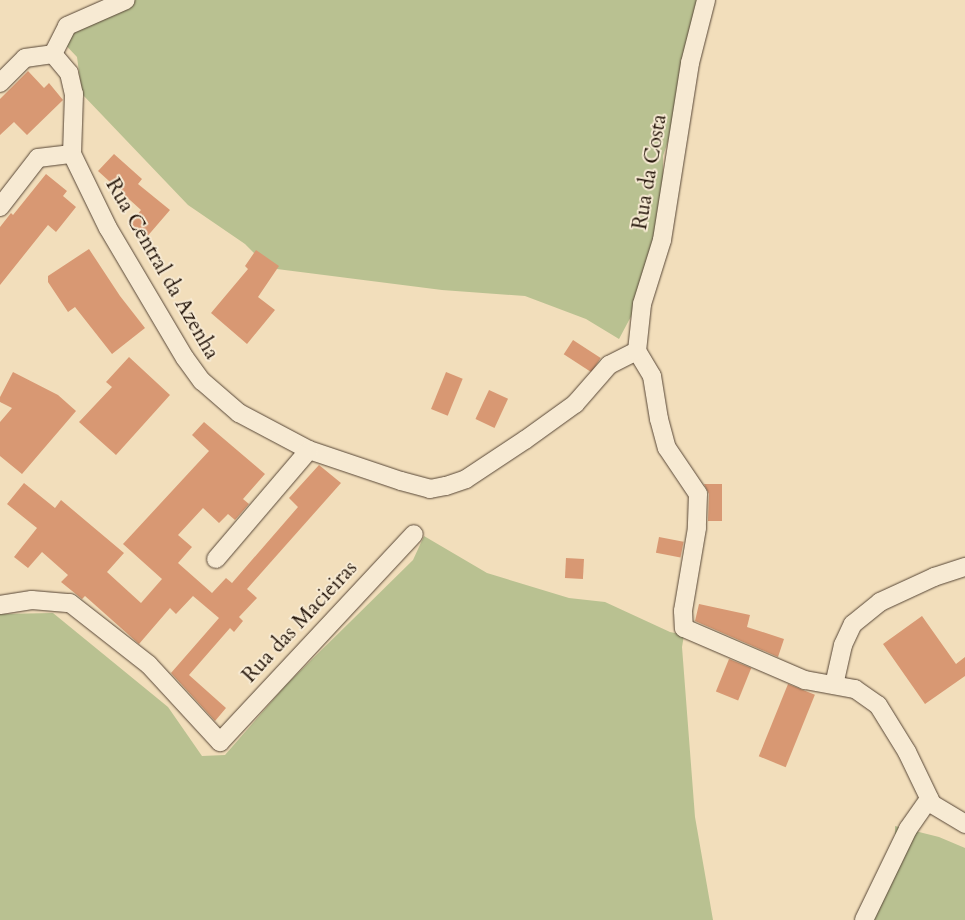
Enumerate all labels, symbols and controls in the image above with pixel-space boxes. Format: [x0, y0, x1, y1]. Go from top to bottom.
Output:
street label: Rua da Costa [627, 112, 673, 232]
street label: Rua Central da Azenha [100, 174, 224, 364]
street label: Rua das Macieiras [237, 556, 363, 688]

